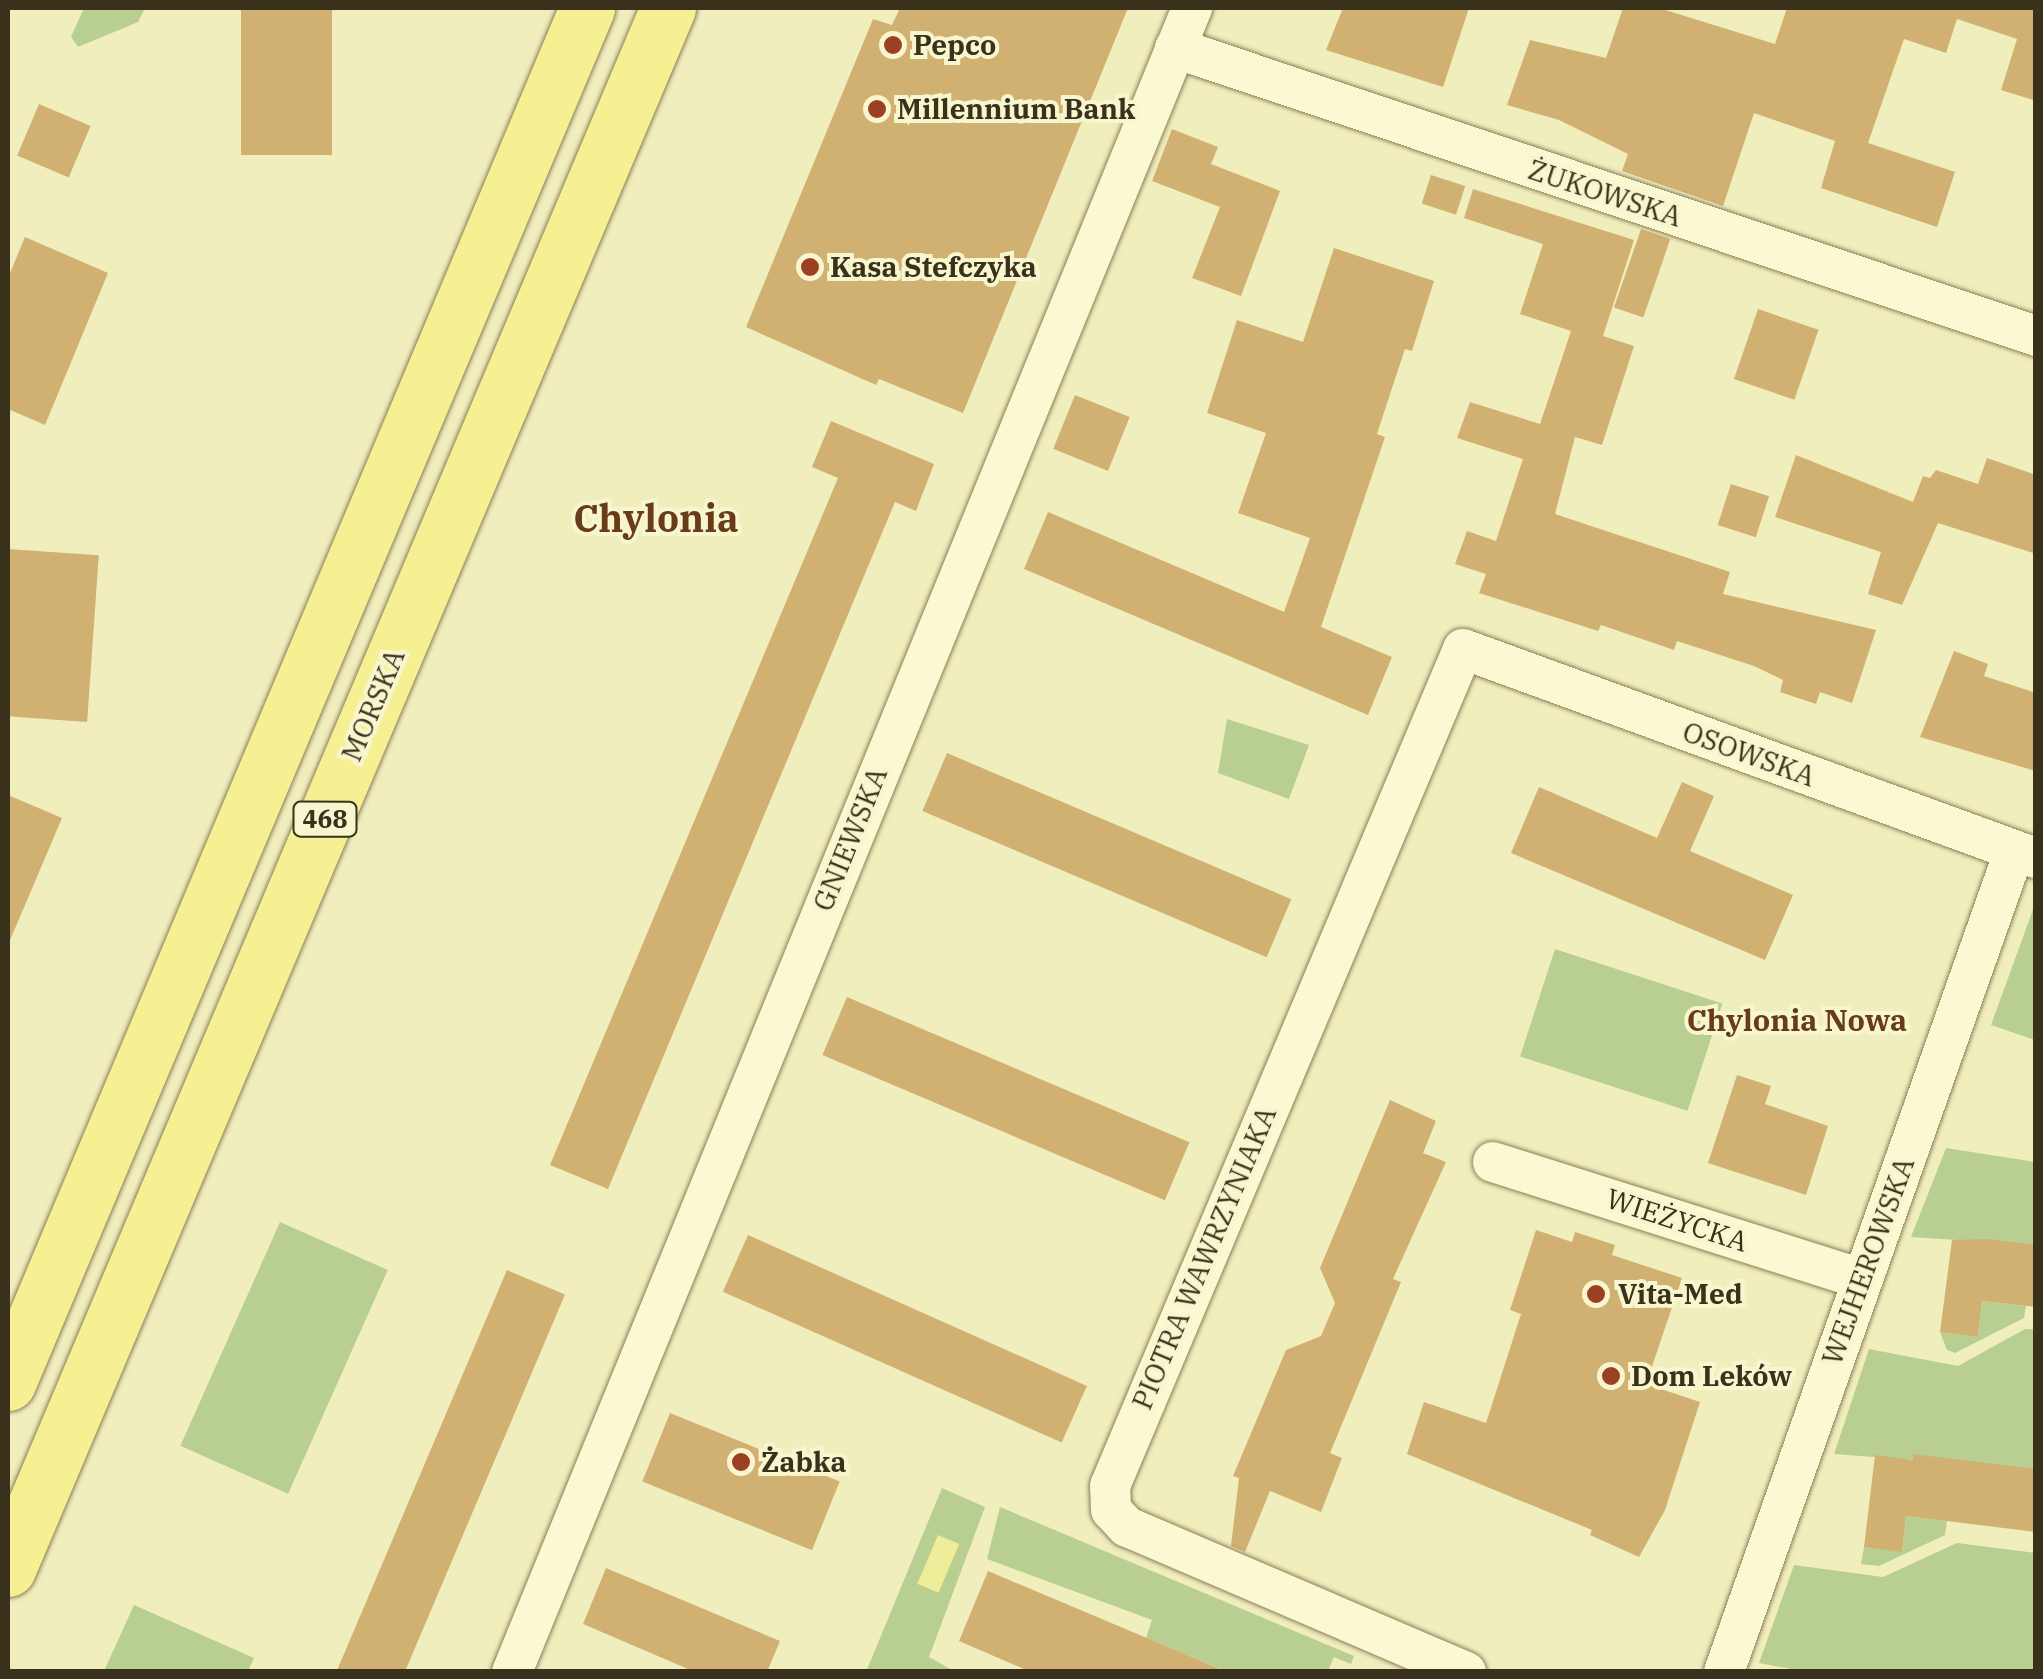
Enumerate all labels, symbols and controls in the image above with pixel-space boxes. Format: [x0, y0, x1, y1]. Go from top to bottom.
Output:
place label: Pepco [913, 28, 996, 62]
marker: Pepco [882, 34, 904, 56]
place label: Millennium Bank [897, 92, 1135, 126]
marker: Millennium Bank [866, 98, 888, 120]
street label: ŻUKOWSKA [1524, 152, 1686, 234]
place label: Kasa Stefczyka [830, 250, 1037, 284]
marker: Kasa Stefczyka [799, 256, 821, 278]
district label: Chylonia [573, 495, 739, 541]
street label: MORSKA [334, 644, 412, 766]
street label: OSOWSKA [1678, 715, 1820, 793]
street label: GNIEWSKA [806, 762, 894, 916]
road number: 468 [292, 799, 358, 839]
district label: Chylonia Nowa [1687, 1002, 1907, 1038]
street label: PIOTRA WAWRZYNIAKA [1125, 1102, 1283, 1414]
street label: WEJHEROWSKA [1815, 1153, 1921, 1369]
street label: WIEŻYCKA [1602, 1181, 1752, 1259]
place label: Vita-Med [1618, 1277, 1743, 1311]
marker: Vita-Med [1583, 1281, 1609, 1307]
place label: Dom Leków [1631, 1359, 1792, 1393]
marker: Dom Leków [1600, 1365, 1622, 1387]
place label: Żabka [761, 1445, 846, 1479]
marker: Żabka [730, 1451, 752, 1473]

